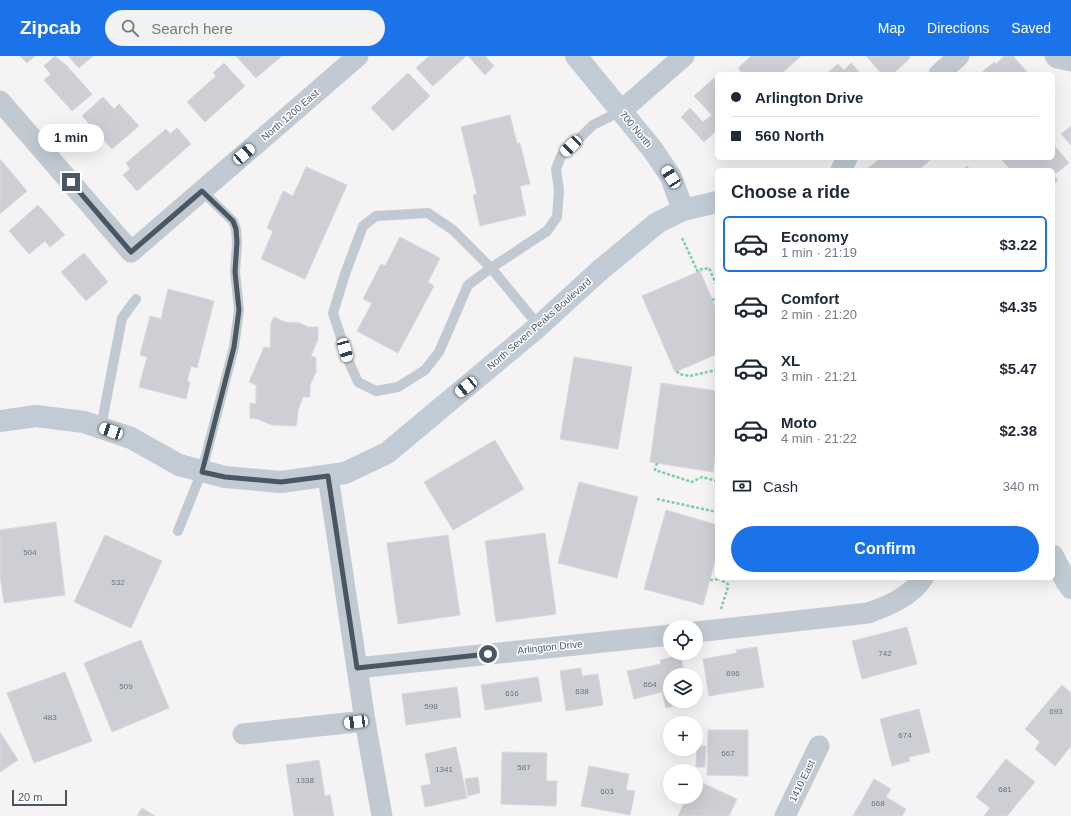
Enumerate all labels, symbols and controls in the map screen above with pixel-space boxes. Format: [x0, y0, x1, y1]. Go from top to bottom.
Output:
search box [105, 10, 385, 46]
text: Zipcab [20, 17, 81, 38]
icon: search [119, 17, 141, 39]
text: Search here [151, 20, 233, 37]
text: Map [878, 20, 905, 36]
text: Directions [927, 20, 989, 36]
text: Saved [1011, 20, 1051, 36]
street label: North 1200 East [259, 87, 321, 143]
text: Arlington Drive [755, 89, 863, 106]
street label: 700 North [618, 109, 654, 149]
callout: 1 min [38, 124, 104, 152]
text: 560 North [755, 127, 824, 144]
text: 1 min [54, 130, 88, 145]
car [558, 133, 584, 159]
car [231, 142, 257, 166]
car [659, 164, 683, 190]
route end [62, 173, 80, 191]
text: Choose a ride [731, 182, 850, 202]
icon: car [733, 226, 769, 262]
text: Economy [781, 228, 849, 245]
text: $3.22 [999, 236, 1037, 253]
text: 1 min · 21:19 [781, 245, 857, 260]
street label: North Seven Peaks Boulevard [485, 276, 593, 372]
icon: car [733, 288, 769, 324]
text: Comfort [781, 290, 839, 307]
text: $4.35 [999, 298, 1037, 315]
text: 2 min · 21:20 [781, 307, 857, 322]
car [336, 337, 354, 363]
icon: car [733, 350, 769, 386]
text: XL [781, 352, 800, 369]
text: $5.47 [999, 360, 1037, 377]
text: 3 min · 21:21 [781, 369, 857, 384]
car [453, 375, 479, 399]
icon: car [733, 412, 769, 448]
text: Moto [781, 414, 817, 431]
car [98, 421, 124, 441]
text: $2.38 [999, 422, 1037, 439]
text: 4 min · 21:22 [781, 431, 857, 446]
icon: cash [731, 475, 753, 497]
text: Cash [763, 478, 798, 495]
text: 340 m [1003, 479, 1039, 494]
button: Confirm [731, 526, 1039, 572]
house number: 504 [23, 548, 37, 557]
house number: 532 [111, 578, 125, 587]
map controls [663, 620, 703, 804]
button: locate [663, 620, 703, 660]
street label: Arlington Drive [517, 638, 584, 656]
route start [479, 645, 497, 663]
house number: 742 [878, 649, 892, 658]
button: layers [663, 668, 703, 708]
house number: 696 [726, 669, 740, 678]
house number: 664 [643, 680, 657, 689]
house number: 509 [119, 682, 133, 691]
house number: 638 [575, 687, 589, 696]
house number: 616 [505, 689, 519, 698]
house number: 598 [424, 702, 438, 711]
house number: 693 [1049, 707, 1063, 716]
house number: 483 [43, 713, 57, 722]
car [343, 715, 369, 729]
button: + [663, 716, 703, 756]
house number: 674 [898, 731, 912, 740]
house number: 667 [721, 749, 735, 758]
street label: 1410 East [787, 758, 817, 804]
house number: 587 [517, 763, 531, 772]
button: − [663, 764, 703, 804]
house number: 1341 [435, 765, 453, 774]
house number: 1338 [296, 776, 314, 785]
house number: 681 [998, 785, 1012, 794]
house number: 603 [600, 787, 614, 796]
scale bar [12, 788, 67, 807]
text: 20 m [18, 791, 42, 803]
house number: 668 [871, 799, 885, 808]

